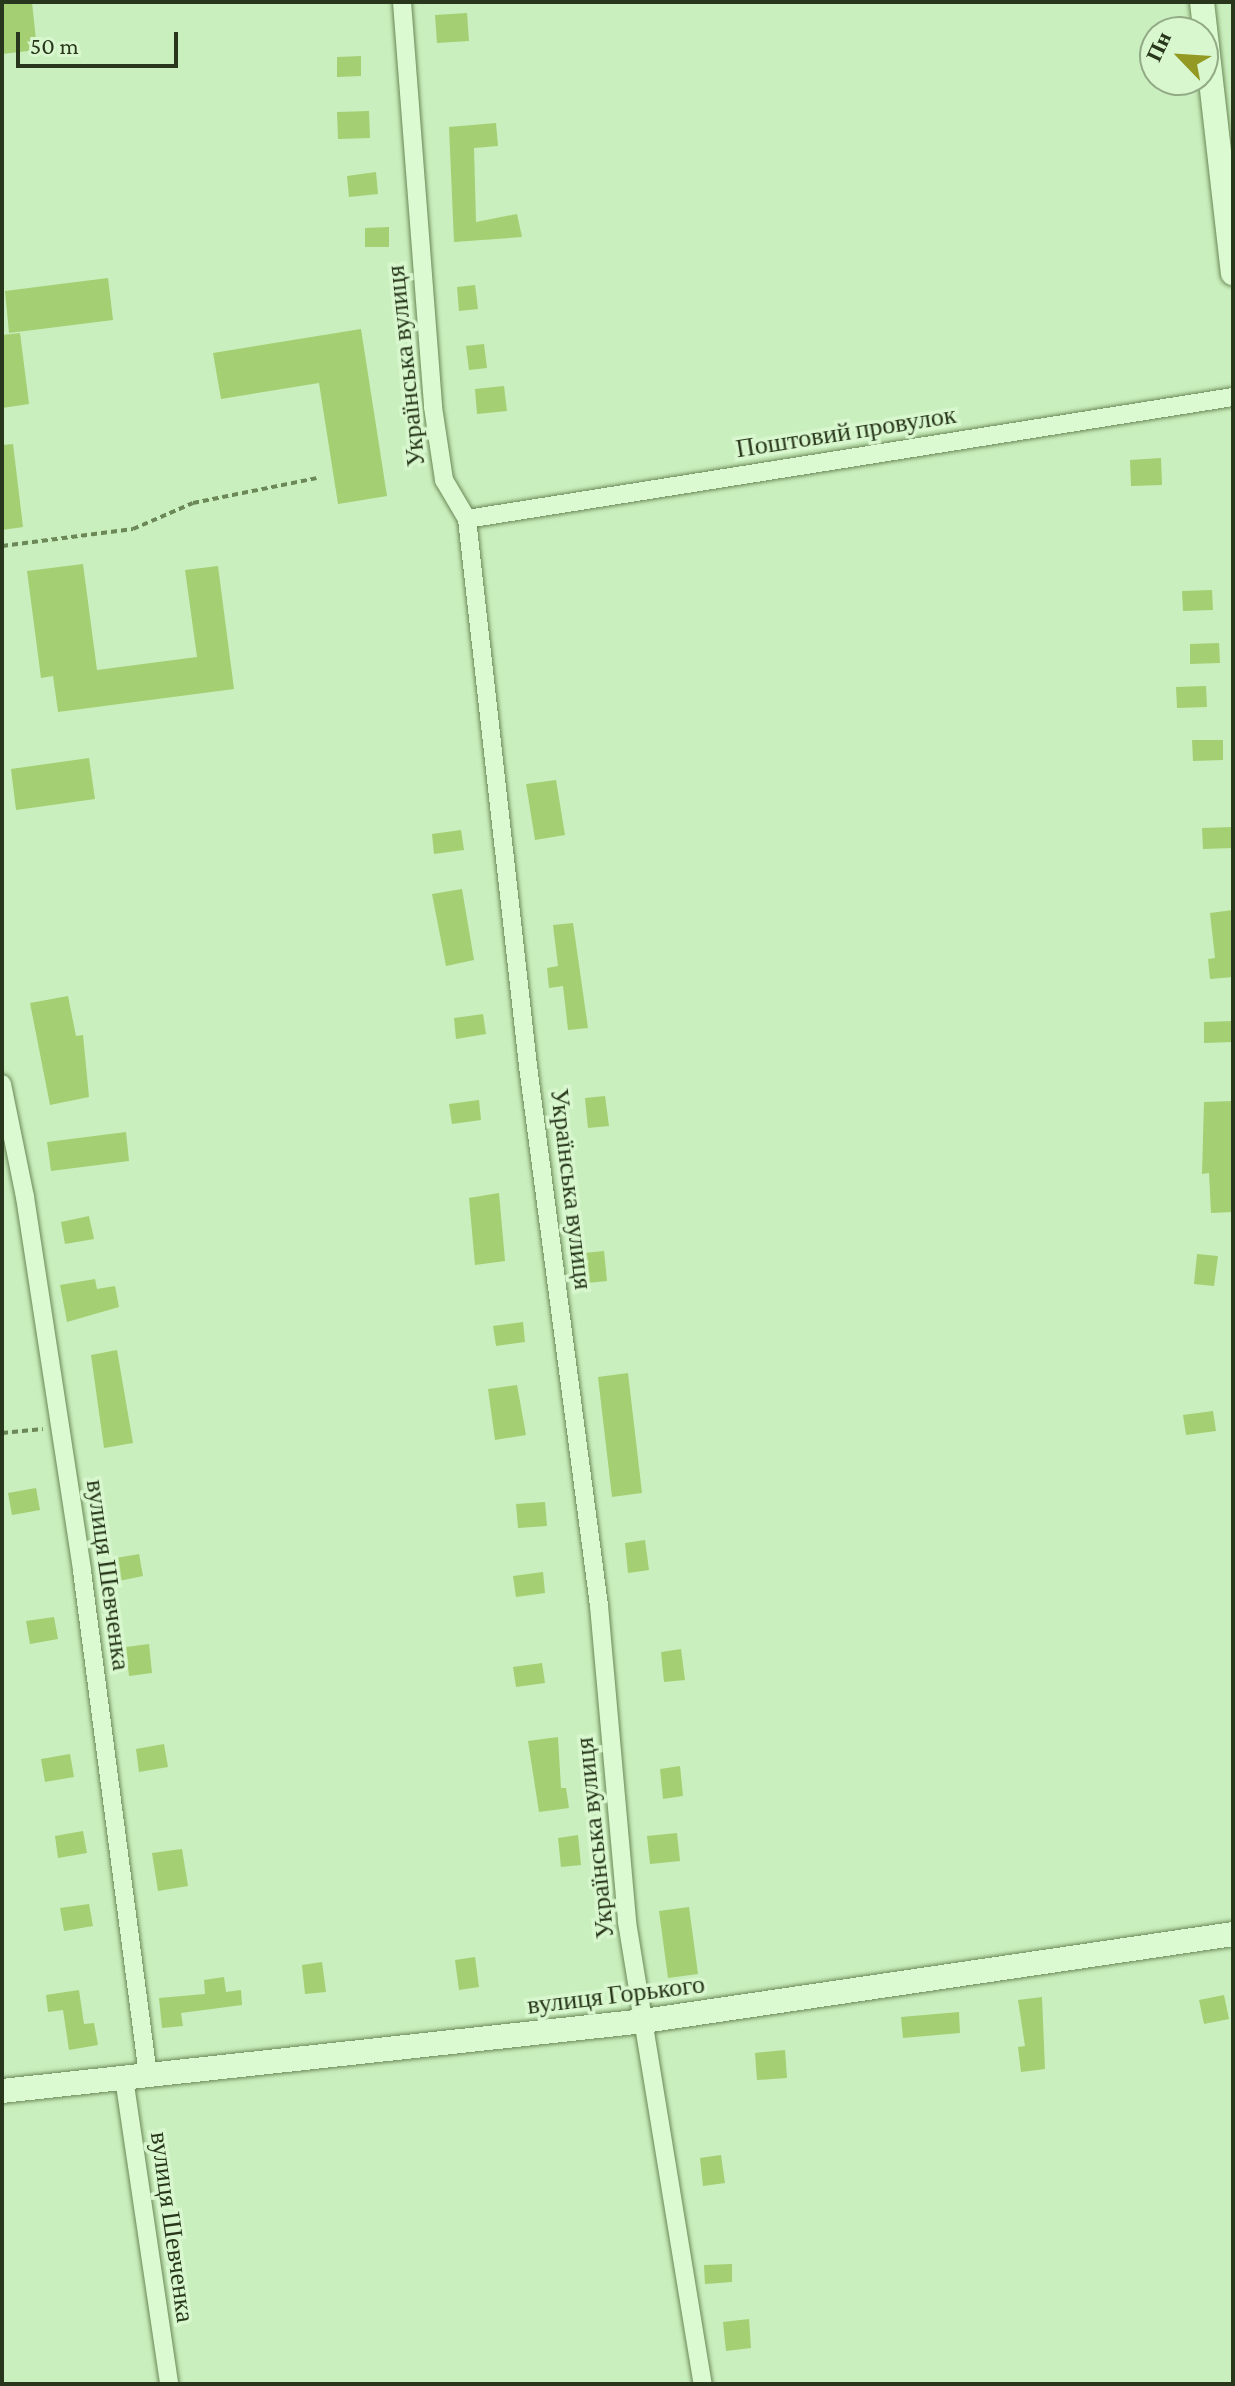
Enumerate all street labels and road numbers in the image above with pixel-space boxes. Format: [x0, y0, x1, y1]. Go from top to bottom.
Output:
street label: Українська вулиця [380, 264, 432, 468]
street label: Поштовий провулок [734, 399, 958, 465]
street label: Українська вулиця [543, 1087, 599, 1291]
street label: вулиця Шевченка [79, 1478, 137, 1672]
street label: Українська вулиця [569, 1736, 621, 1940]
street label: вулиця Горького [525, 1969, 707, 2021]
street label: вулиця Шевченка [143, 2130, 201, 2324]

